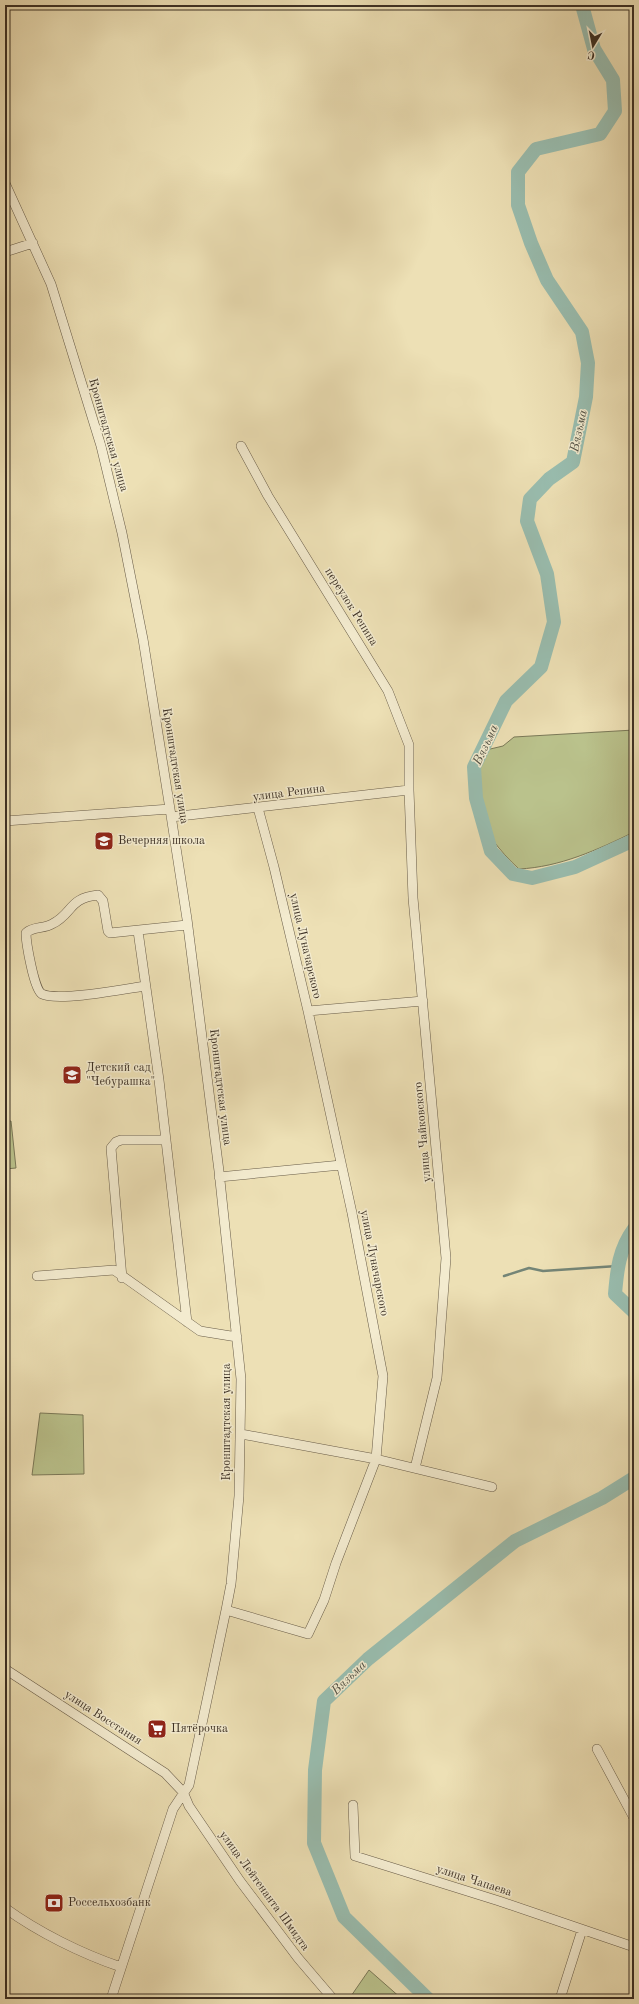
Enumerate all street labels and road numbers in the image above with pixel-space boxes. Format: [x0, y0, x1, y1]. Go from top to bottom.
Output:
street label: Кронштадтская улица [86, 377, 130, 493]
street label: переулок Репина [322, 566, 380, 648]
street label: Кронштадтская улица [160, 707, 190, 825]
street label: улица Репина [252, 783, 326, 803]
street label: улица Луначарского [287, 892, 323, 1000]
street label: Кронштадтская улица [207, 1028, 233, 1146]
street label: улица Чайковского [413, 1081, 433, 1183]
street label: улица Луначарского [358, 1209, 390, 1317]
street label: Кронштадтская улица [221, 1363, 233, 1481]
street label: улица Восстания [62, 1689, 144, 1747]
street label: улица Лейтенанта Шмидта [217, 1829, 311, 1953]
street label: улица Чапаева [435, 1863, 513, 1899]

